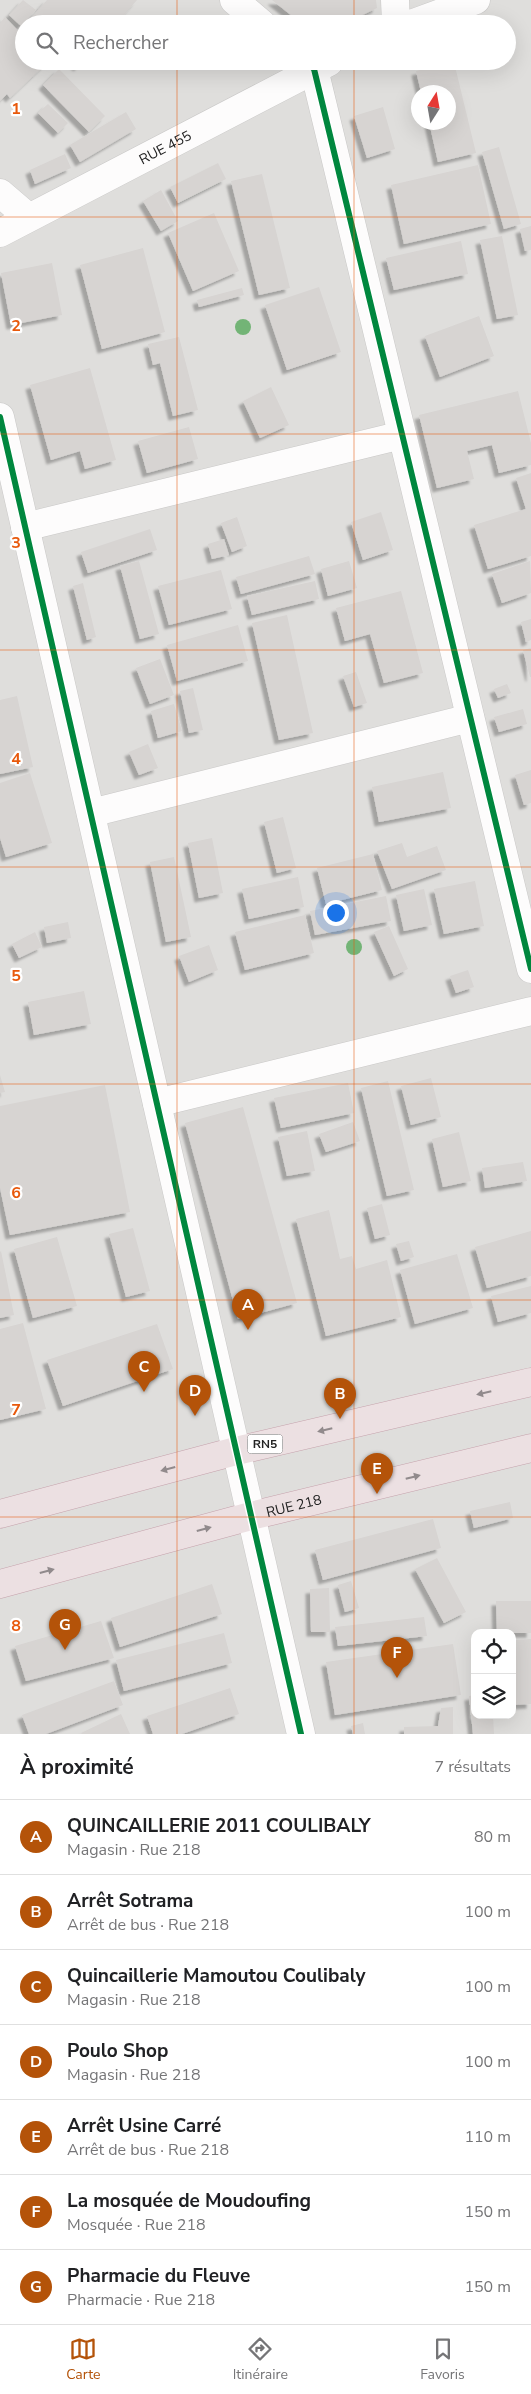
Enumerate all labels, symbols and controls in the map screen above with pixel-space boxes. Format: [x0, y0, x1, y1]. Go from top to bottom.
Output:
search box [15, 15, 516, 70]
icon: search [33, 29, 61, 57]
text: Rechercher [73, 30, 168, 56]
north arrow [411, 85, 456, 130]
text: 1 [11, 98, 21, 120]
street label: RUE 455 [136, 126, 195, 169]
text: 2 [11, 315, 21, 337]
text: 3 [11, 532, 21, 554]
text: 4 [11, 748, 21, 770]
your location [323, 900, 349, 926]
text: 5 [11, 965, 21, 987]
text: 6 [11, 1182, 21, 1204]
pin: A [232, 1289, 264, 1330]
pin: C [128, 1351, 160, 1392]
pin: D [179, 1375, 211, 1416]
pin: B [324, 1378, 356, 1419]
one-way arrow [476, 1389, 491, 1397]
text: 7 [11, 1399, 21, 1421]
one-way arrow [318, 1426, 333, 1434]
road number: RN5 [248, 1435, 282, 1454]
pin: E [361, 1453, 393, 1494]
one-way arrow [160, 1465, 175, 1473]
one-way arrow [405, 1473, 420, 1481]
street label: RUE 218 [264, 1490, 324, 1522]
one-way arrow [196, 1525, 211, 1533]
one-way arrow [40, 1567, 55, 1575]
pin: G [49, 1609, 81, 1650]
text: 8 [11, 1615, 21, 1637]
map controls [471, 1629, 516, 1719]
button: locate [471, 1629, 516, 1674]
pin: F [381, 1637, 413, 1678]
button: layers [471, 1674, 516, 1719]
text: À proximité [20, 1753, 134, 1781]
text: 7 résultats [435, 1756, 511, 1778]
text: QUINCAILLERIE 2011 COULIBALY [67, 1813, 371, 1839]
text: A [30, 1826, 42, 1848]
text: 80 m [474, 1826, 511, 1848]
text: Magasin · Rue 218 [67, 1839, 201, 1861]
text: Arrêt Sotrama [67, 1888, 194, 1914]
text: B [30, 1901, 42, 1923]
text: 100 m [464, 1901, 511, 1923]
text: Arrêt de bus · Rue 218 [67, 1914, 229, 1936]
text: Quincaillerie Mamoutou Coulibaly [67, 1963, 366, 1989]
text: C [31, 1976, 41, 1998]
text: 100 m [464, 1976, 511, 1998]
text: Magasin · Rue 218 [67, 1989, 201, 2011]
text: Poulo Shop [67, 2038, 168, 2064]
text: D [30, 2051, 42, 2073]
text: 100 m [464, 2051, 511, 2073]
text: Magasin · Rue 218 [67, 2064, 201, 2086]
text: Arrêt Usine Carré [67, 2113, 221, 2139]
text: E [31, 2126, 41, 2148]
text: 110 m [464, 2126, 511, 2148]
text: Arrêt de bus · Rue 218 [67, 2139, 229, 2161]
text: La mosquée de Moudoufing [67, 2188, 311, 2214]
text: F [32, 2201, 41, 2223]
text: 150 m [464, 2201, 511, 2223]
text: Mosquée · Rue 218 [67, 2214, 206, 2236]
text: Pharmacie du Fleuve [67, 2263, 250, 2289]
text: G [30, 2276, 42, 2298]
text: 150 m [464, 2276, 511, 2298]
text: Pharmacie · Rue 218 [67, 2289, 215, 2311]
tab: Carte [66, 2335, 100, 2384]
tab: Itinéraire [233, 2335, 288, 2384]
tab: Favoris [420, 2335, 465, 2384]

